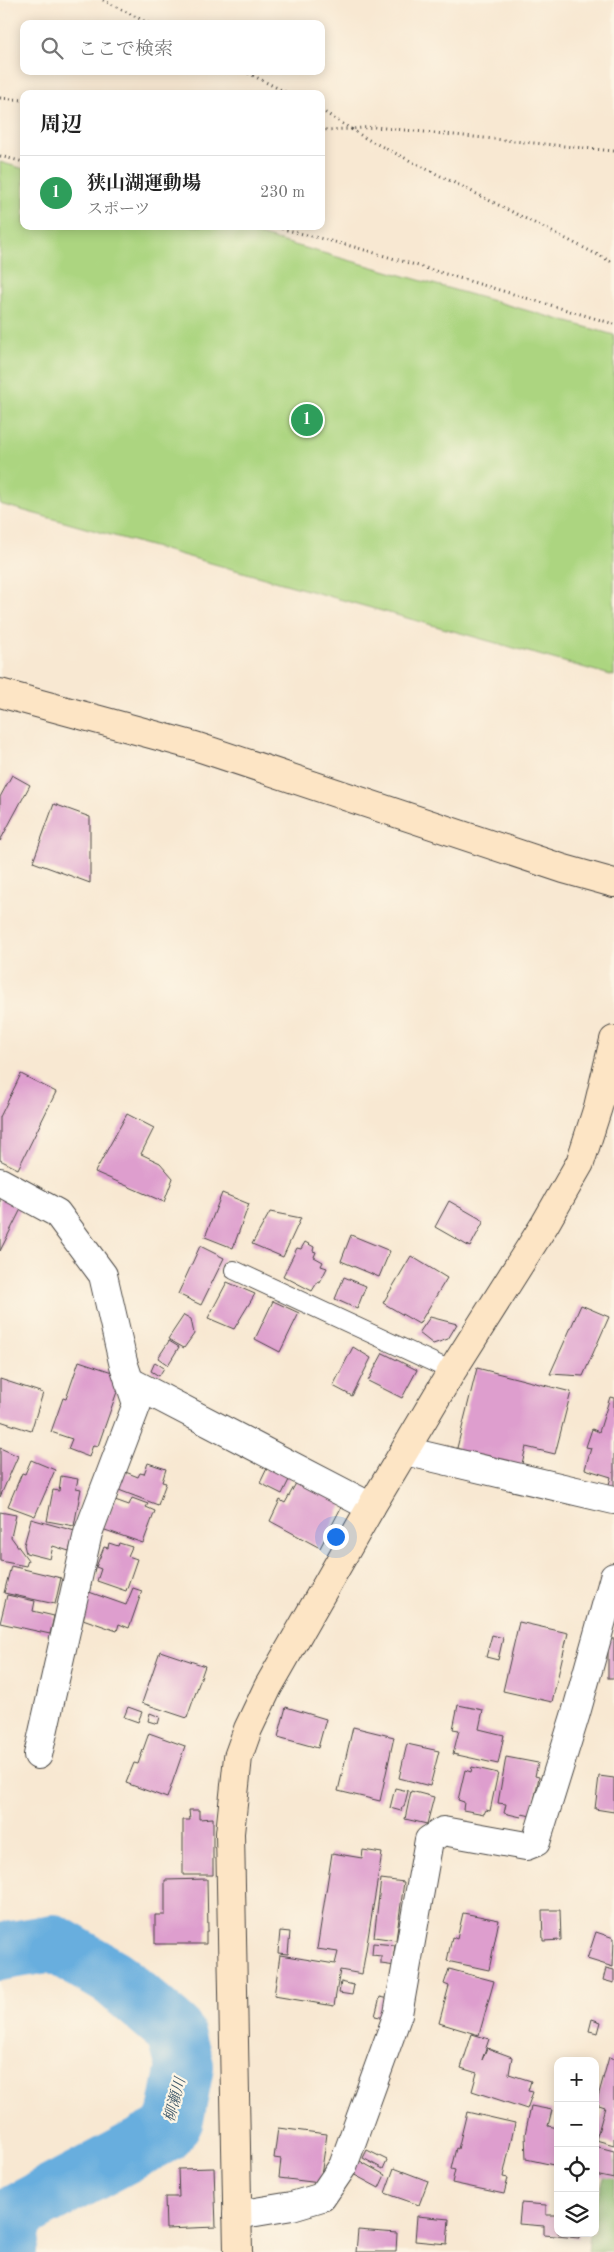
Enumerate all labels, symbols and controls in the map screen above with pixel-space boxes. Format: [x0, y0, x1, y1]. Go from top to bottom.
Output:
search box [20, 20, 325, 75]
icon: search [38, 34, 66, 62]
text: ここで検索 [78, 41, 173, 60]
text: 周辺 [40, 115, 82, 136]
text: 狭山湖運動場 [87, 175, 201, 194]
text: 1 [51, 185, 61, 201]
text: 230 m [260, 185, 305, 201]
text: スポーツ [87, 202, 150, 218]
pin: 1 [291, 401, 323, 439]
your location [323, 1524, 349, 1550]
map controls [554, 2057, 599, 2237]
button: + [554, 2057, 599, 2102]
water label: 柳瀬川 [161, 2074, 190, 2124]
button: − [554, 2102, 599, 2147]
button: locate [554, 2147, 599, 2192]
button: layers [554, 2192, 599, 2237]

